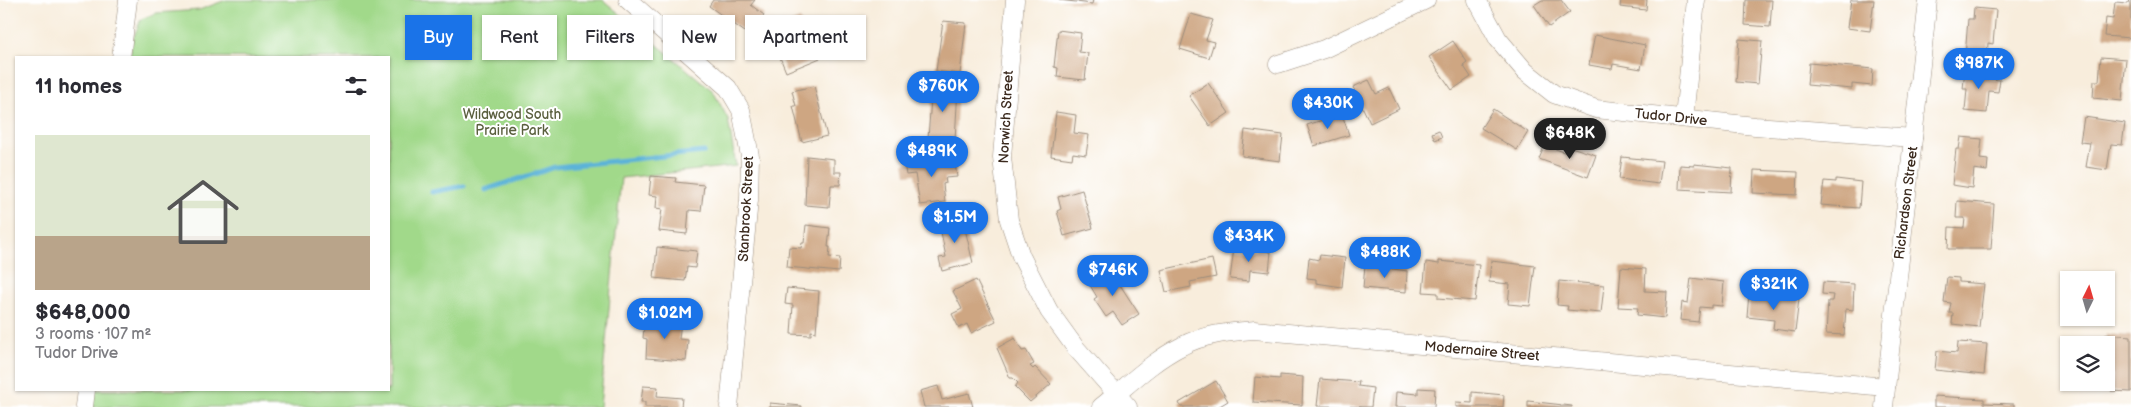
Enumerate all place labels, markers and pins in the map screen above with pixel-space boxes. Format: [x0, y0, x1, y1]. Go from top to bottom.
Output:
pin: $987K [1944, 48, 2014, 90]
pin: $760K [908, 70, 978, 113]
pin: $430K [1293, 88, 1363, 130]
pin: $648K [1535, 118, 1605, 160]
pin: $489K [897, 136, 967, 178]
pin: $1.5M [920, 202, 990, 244]
pin: $434K [1214, 220, 1284, 263]
pin: $488K [1350, 236, 1420, 279]
pin: $746K [1078, 254, 1148, 297]
pin: $321K [1739, 268, 1809, 311]
pin: $1.02M [624, 298, 706, 340]

